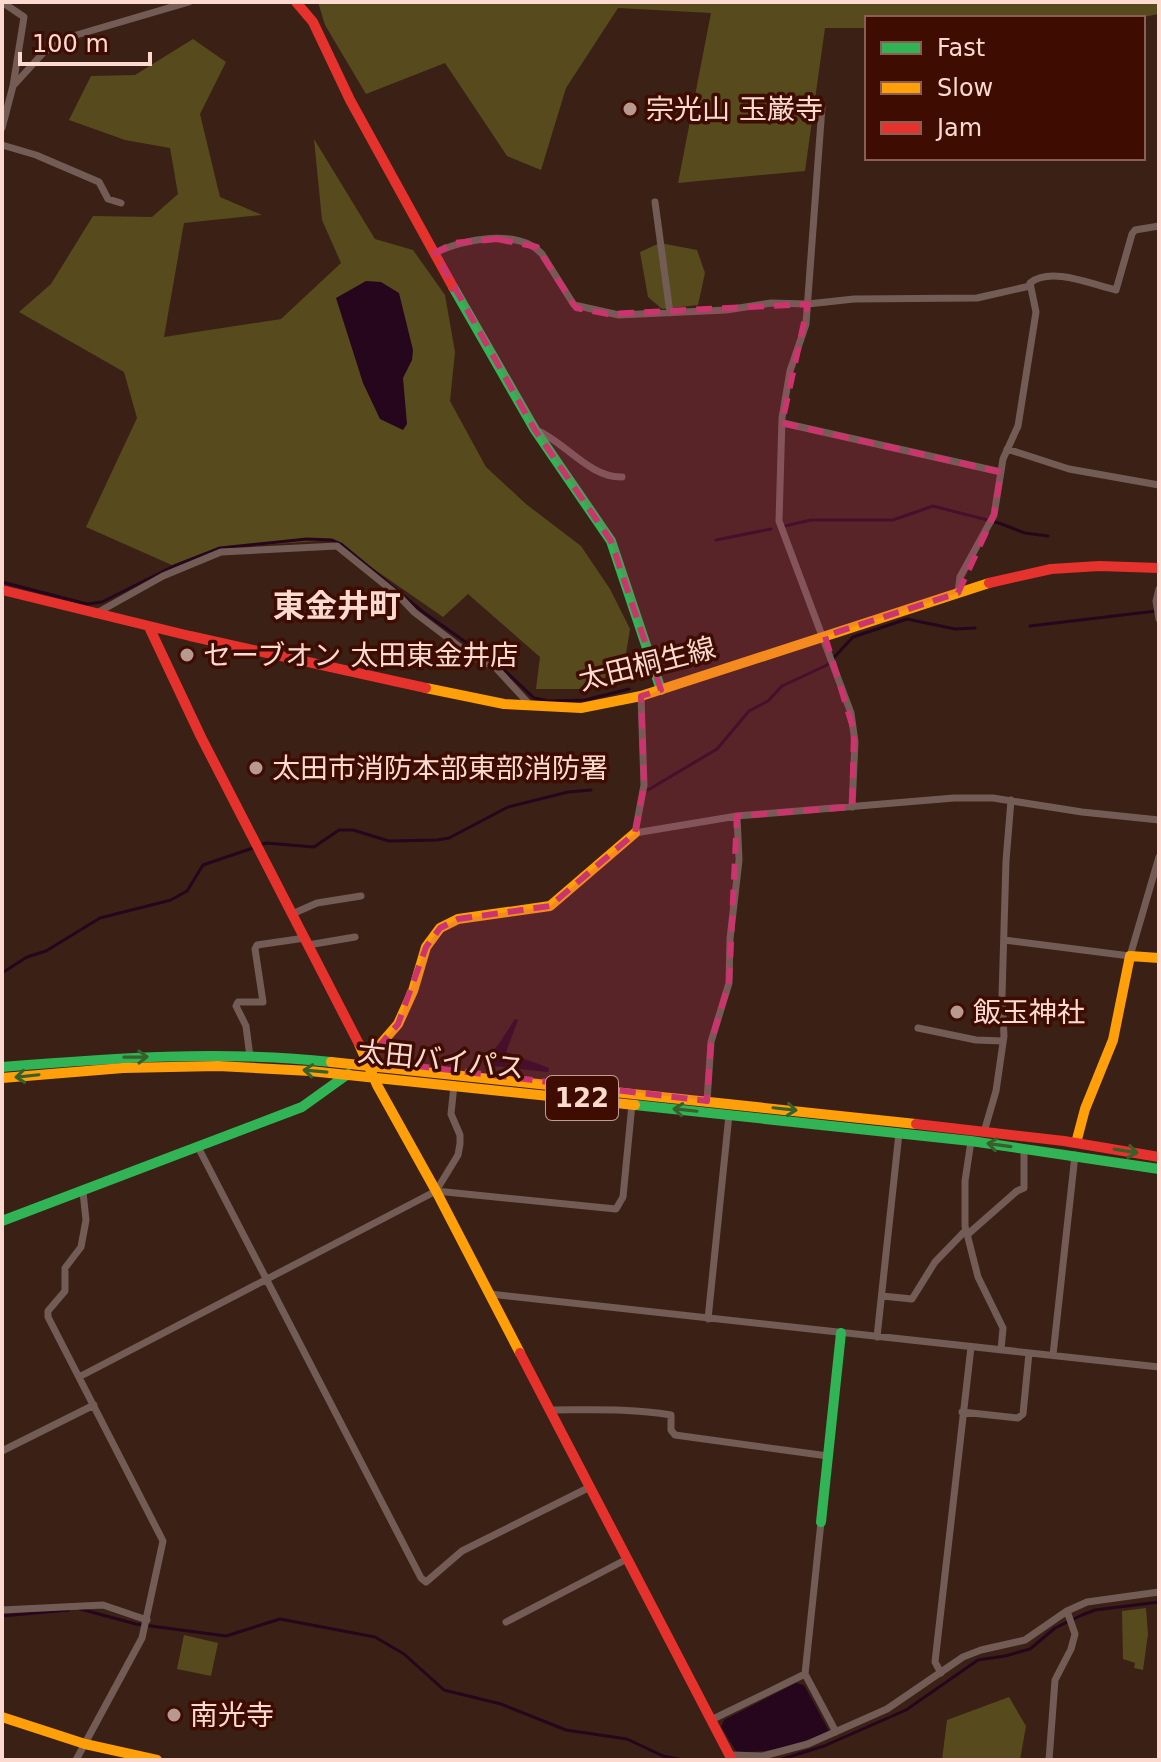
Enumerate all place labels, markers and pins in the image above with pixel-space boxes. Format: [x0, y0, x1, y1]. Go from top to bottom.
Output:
place label: 宗光山 玉巌寺 [646, 93, 823, 126]
marker: 宗光山 玉巌寺 [621, 100, 639, 118]
place label: セーブオン 太田東金井店 [203, 639, 518, 672]
marker: セーブオン 太田東金井店 [178, 646, 196, 664]
place label: 太田市消防本部東部消防署 [272, 752, 608, 785]
marker: 太田市消防本部東部消防署 [247, 759, 265, 777]
place label: 飯玉神社 [973, 996, 1085, 1029]
marker: 飯玉神社 [948, 1003, 966, 1021]
place label: 南光寺 [190, 1699, 274, 1732]
marker: 南光寺 [165, 1706, 183, 1724]

